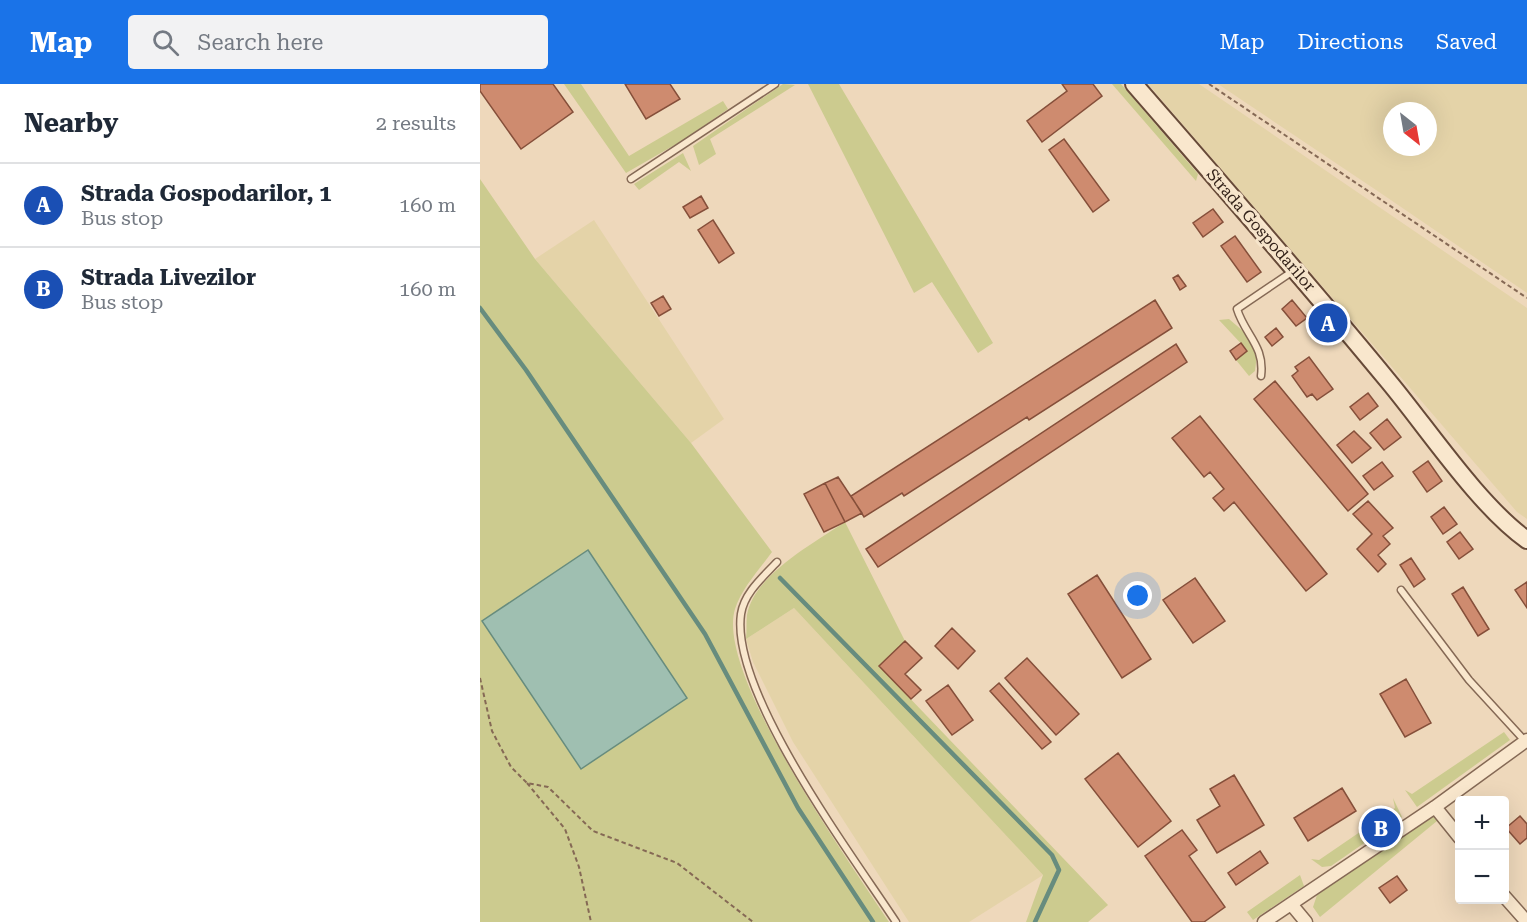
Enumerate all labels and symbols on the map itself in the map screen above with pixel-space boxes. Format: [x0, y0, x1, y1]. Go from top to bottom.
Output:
north arrow [1383, 102, 1437, 156]
street label: Strada Gospodarilor [1203, 165, 1320, 295]
pin: A [1308, 300, 1348, 346]
your location [1123, 581, 1152, 610]
pin: B [1362, 806, 1400, 850]

